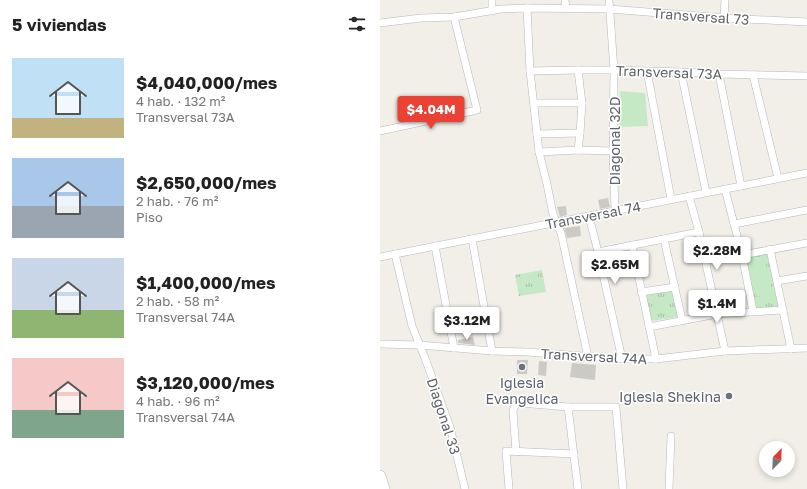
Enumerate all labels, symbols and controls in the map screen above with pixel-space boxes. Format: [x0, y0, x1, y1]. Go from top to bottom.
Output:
street label: Transversal 73 [652, 4, 750, 28]
icon: filters [346, 13, 368, 35]
text: 5 viviendas [12, 14, 107, 35]
street label: Transversal 73A [616, 62, 723, 82]
text: $4,040,000/mes [136, 72, 277, 93]
icon: home [44, 74, 92, 122]
text: 4 hab. · 132 m² [136, 93, 225, 109]
pin: $4.04M [398, 96, 464, 130]
street label: Diagonal 32D [606, 96, 623, 186]
text: $4.04M [406, 101, 456, 117]
text: Transversal 73A [136, 109, 235, 125]
text: $2,650,000/mes [136, 172, 277, 193]
icon: home [44, 174, 92, 222]
text: 2 hab. · 76 m² [136, 193, 218, 209]
street label: Transversal 74 [544, 197, 642, 233]
text: Piso [136, 209, 163, 225]
pin: $2.28M [684, 237, 750, 271]
text: $2.28M [693, 242, 741, 258]
pin: $2.65M [582, 251, 648, 285]
text: $2.65M [591, 256, 639, 272]
text: $1,400,000/mes [136, 272, 276, 293]
icon: home [44, 274, 92, 322]
pin: $1.4M [689, 290, 745, 324]
text: 2 hab. · 58 m² [136, 293, 219, 309]
text: $1.4M [697, 295, 737, 311]
pin: $3.12M [434, 307, 500, 341]
text: Transversal 74A [136, 309, 235, 325]
text: $3.12M [444, 312, 491, 328]
street label: Transversal 74A [540, 345, 648, 367]
marker: Iglesia Evangelica [517, 362, 527, 372]
text: $3,120,000/mes [136, 372, 275, 393]
icon: home [44, 374, 92, 422]
place label: Iglesia Evangelica [486, 374, 558, 407]
street label: Diagonal 33 [424, 376, 464, 456]
place label: Iglesia Shekina [619, 388, 721, 405]
marker: Iglesia Shekina [724, 391, 734, 401]
text: 4 hab. · 96 m² [136, 393, 220, 409]
text: Transversal 74A [136, 409, 235, 425]
north arrow [759, 441, 795, 477]
map controls [759, 441, 795, 477]

